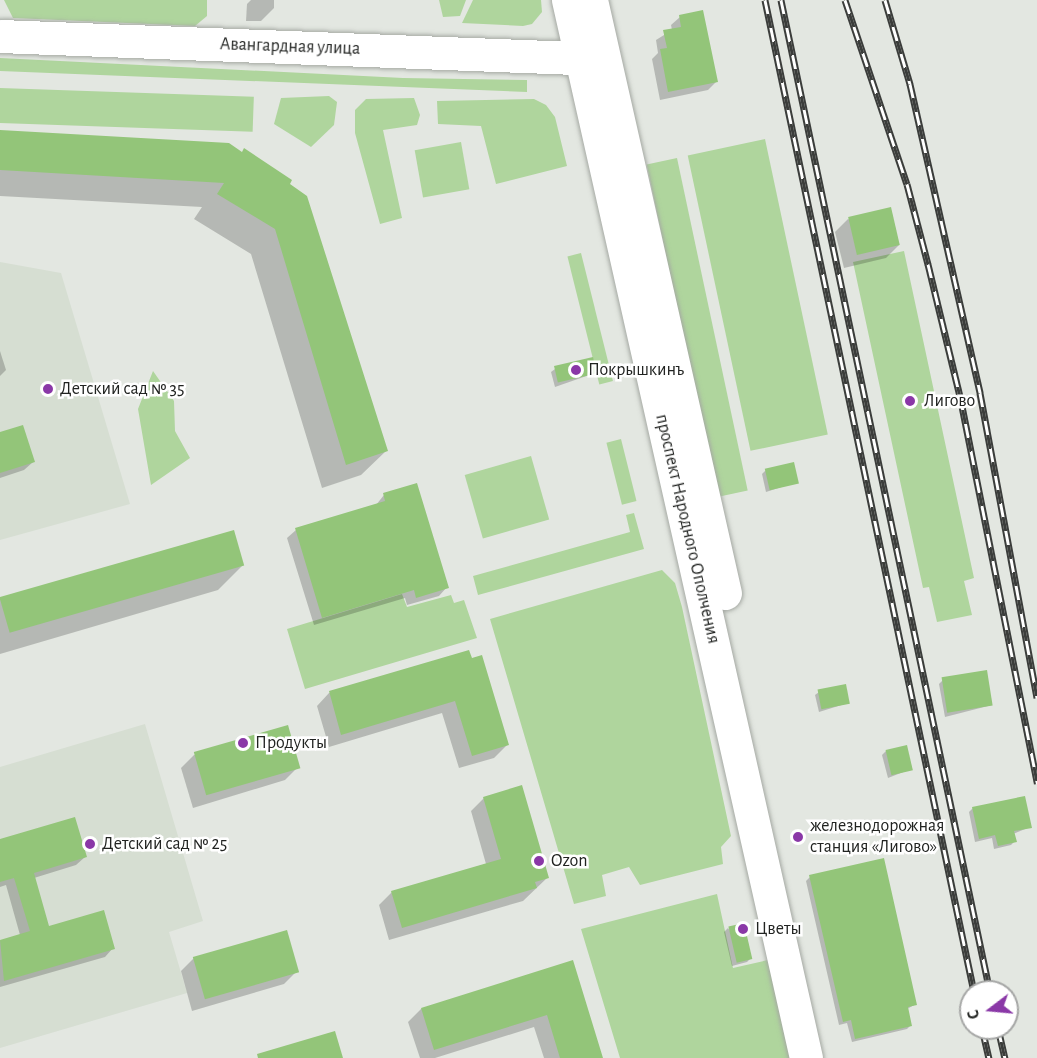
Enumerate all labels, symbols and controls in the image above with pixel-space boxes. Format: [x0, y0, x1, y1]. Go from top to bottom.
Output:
street label: Авангардная улица [219, 34, 361, 60]
place label: Покрышкинъ [588, 359, 684, 381]
marker: Покрышкинъ [569, 363, 583, 377]
place label: Детский сад № 35 [60, 378, 184, 400]
marker: Детский сад № 35 [41, 382, 55, 396]
place label: Лигово [924, 390, 975, 412]
marker: Лигово [901, 392, 919, 410]
street label: проспект Народного Ополчения [650, 412, 724, 646]
place label: Продукты [255, 732, 327, 754]
marker: Продукты [236, 736, 250, 750]
place label: железнодорожная станция «Лигово» [810, 816, 944, 858]
marker: железнодорожная станция «Лигово» [791, 830, 805, 844]
place label: Детский сад № 25 [102, 833, 227, 855]
marker: Детский сад № 25 [83, 837, 97, 851]
place label: Ozon [551, 850, 588, 872]
marker: Ozon [532, 854, 546, 868]
place label: Цветы [755, 918, 802, 940]
marker: Цветы [736, 922, 750, 936]
north arrow [959, 980, 1019, 1040]
text: С [965, 1008, 983, 1021]

